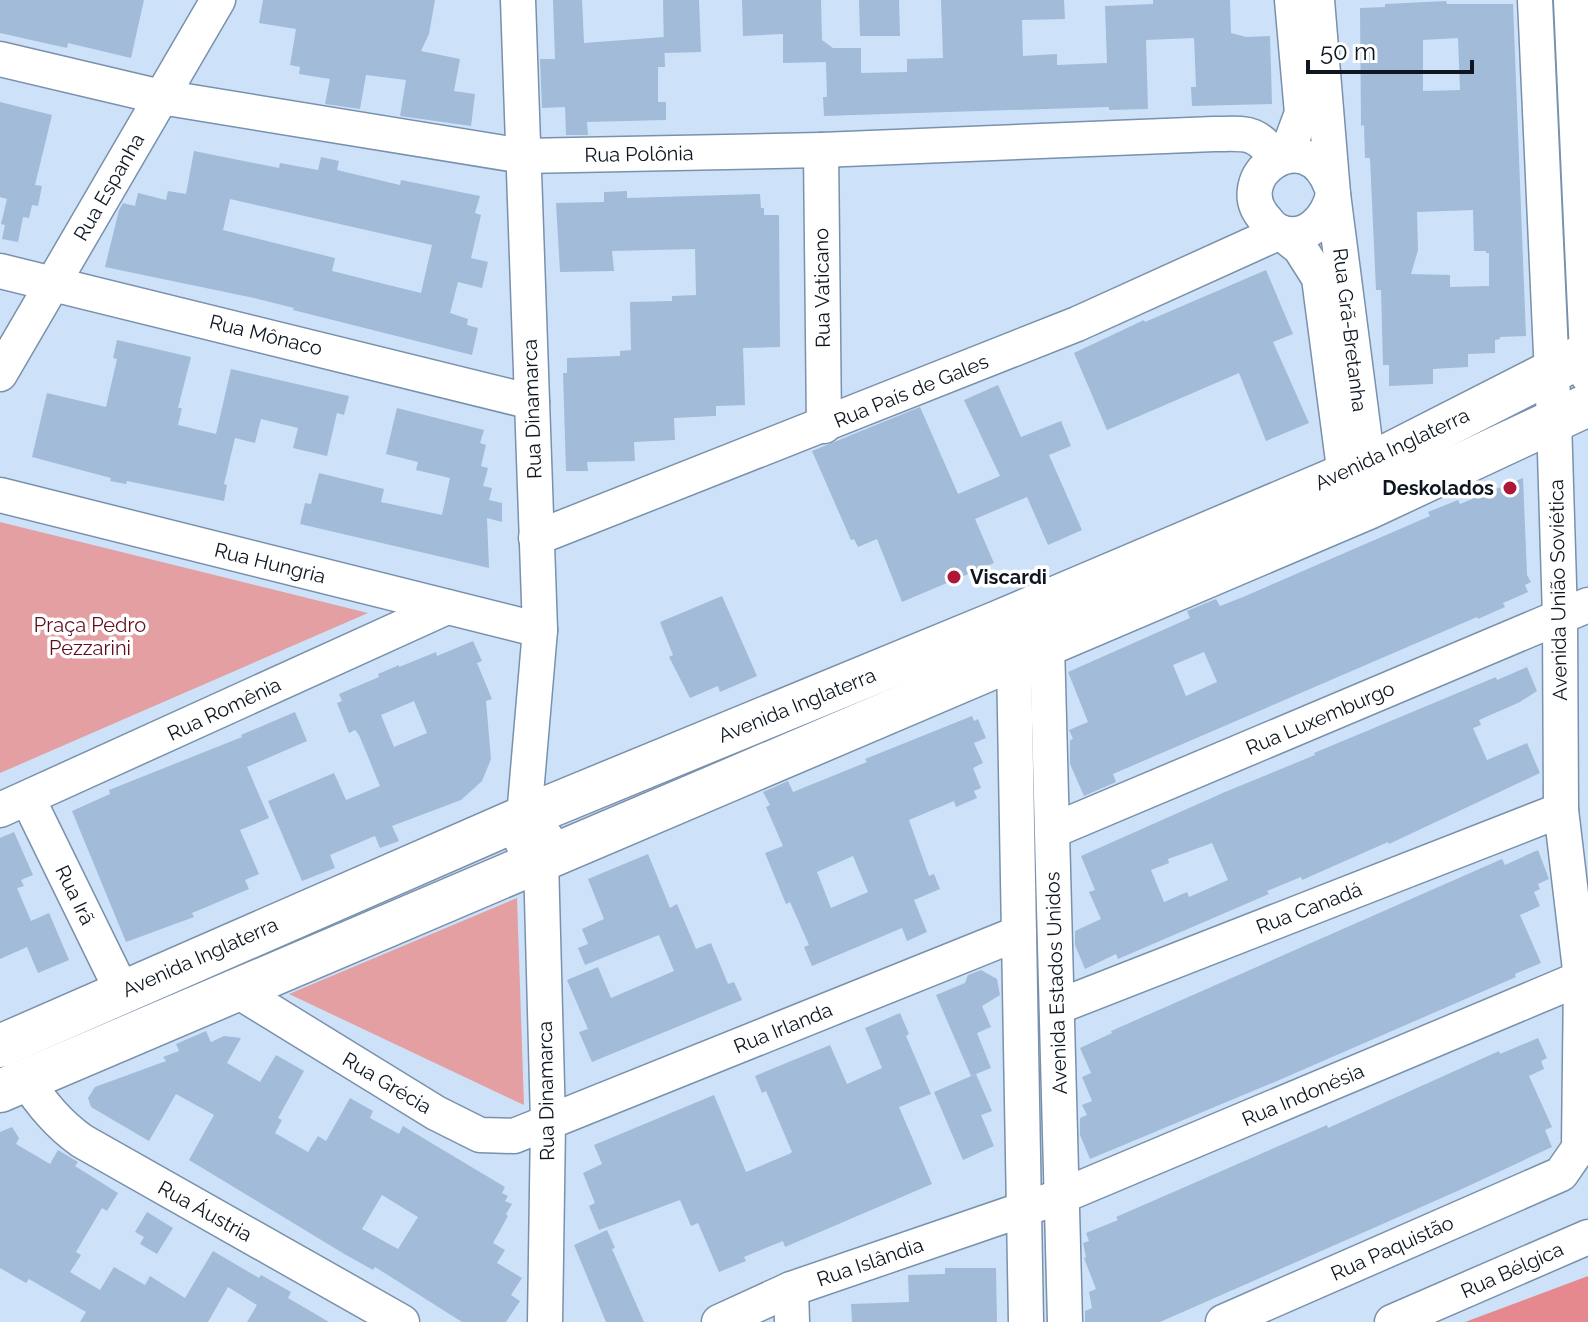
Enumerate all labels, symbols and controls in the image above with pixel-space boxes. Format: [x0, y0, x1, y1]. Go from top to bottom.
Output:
scale bar [1308, 24, 1472, 74]
text: 50 m [1320, 37, 1376, 66]
street label: Rua Espanha [69, 129, 149, 245]
street label: Rua Polônia [584, 141, 694, 167]
street label: Rua Vaticano [809, 228, 835, 348]
street label: Rua Grã-Bretanha [1328, 247, 1372, 413]
street label: Rua Mônaco [207, 309, 325, 361]
street label: Rua Dinamarca [518, 339, 546, 479]
street label: Rua País de Gales [830, 349, 992, 433]
street label: Avenida Inglaterra [1311, 403, 1473, 495]
place label: Deskolados [1382, 476, 1494, 500]
marker: Deskolados [1501, 479, 1519, 497]
street label: Avenida União Soviética [1544, 479, 1572, 701]
street label: Rua Hungria [212, 538, 328, 588]
place label: Viscardi [970, 565, 1047, 589]
marker: Viscardi [945, 568, 963, 586]
park label: Praça Pedro Pezzarini [34, 613, 146, 660]
street label: Avenida Inglaterra [715, 662, 879, 748]
street label: Rua Romênia [163, 672, 285, 746]
street label: Rua Luxemburgo [1242, 676, 1398, 760]
street label: Rua Irã [50, 861, 100, 929]
street label: Avenida Estados Unidos [1040, 871, 1072, 1095]
street label: Rua Canadá [1253, 877, 1365, 939]
street label: Avenida Inglaterra [118, 912, 282, 1002]
street label: Rua Irlanda [730, 997, 836, 1059]
street label: Rua Dinamarca [533, 1021, 559, 1161]
street label: Rua Grécia [338, 1047, 436, 1119]
street label: Rua Indonésia [1238, 1059, 1368, 1131]
street label: Rua Áustria [154, 1175, 256, 1247]
street label: Rua Paquistão [1327, 1210, 1457, 1286]
street label: Rua Islândia [814, 1233, 926, 1291]
street label: Rua Bélgica [1457, 1237, 1567, 1303]

